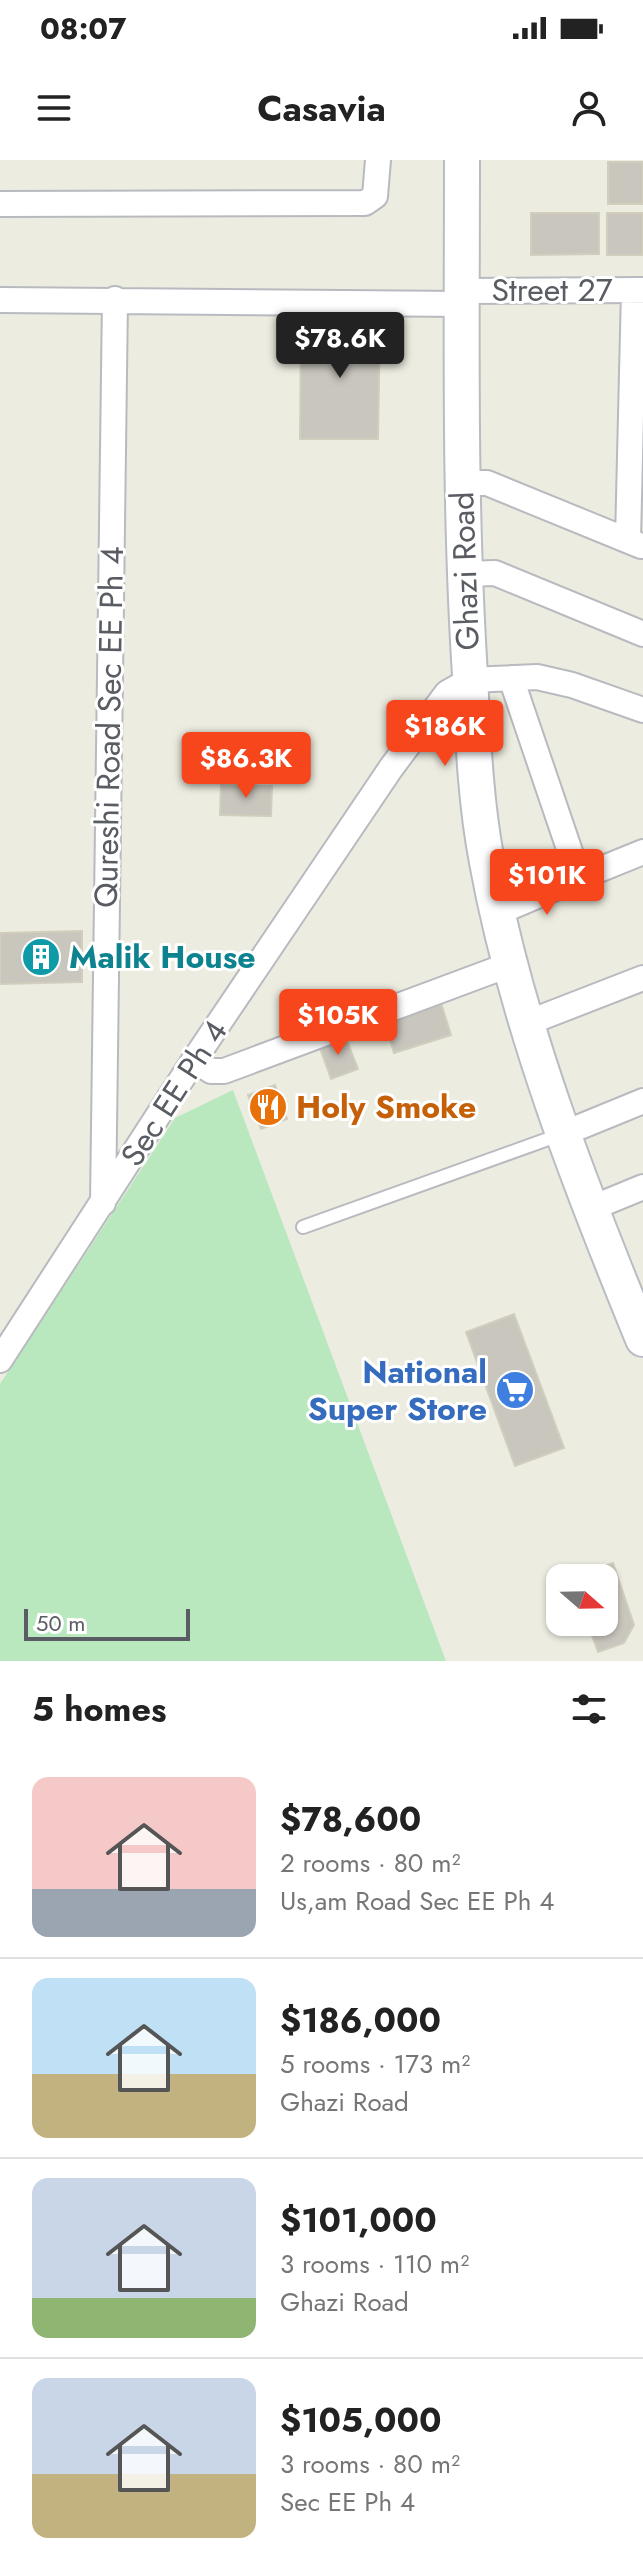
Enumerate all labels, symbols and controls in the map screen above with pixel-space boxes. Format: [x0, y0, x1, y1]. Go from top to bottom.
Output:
text: 08:07 [40, 7, 126, 50]
text: Casavia [257, 82, 386, 134]
icon: menu [32, 86, 76, 130]
icon: person [567, 86, 611, 130]
street label: Street 27 [492, 267, 613, 313]
pin: $78.6K [275, 312, 405, 380]
text: $78.6K [294, 319, 386, 357]
street label: Ghazi Road [439, 491, 491, 651]
street label: Qureshi Road Sec EE Ph 4 [83, 546, 135, 908]
pin: $186K [389, 700, 501, 768]
text: $186K [404, 707, 486, 745]
pin: $86.3K [181, 732, 311, 800]
text: $86.3K [200, 739, 292, 777]
pin: $101K [491, 849, 603, 917]
text: $101K [508, 856, 586, 894]
place label: Malik House [69, 934, 256, 980]
building icon: Malik House [20, 936, 62, 978]
pin: $105K [282, 989, 394, 1057]
text: $105K [297, 996, 379, 1034]
street label: Sec EE Ph 4 [109, 1011, 239, 1175]
place label: Holy Smoke [296, 1084, 476, 1130]
restaurant icon: Holy Smoke [247, 1086, 289, 1128]
place label: National Super Store [308, 1349, 487, 1432]
supermarket icon: National Super Store [494, 1369, 536, 1411]
north arrow [546, 1564, 618, 1636]
map controls [546, 1564, 618, 1636]
scale bar [24, 1605, 190, 1641]
text: 50 m [36, 1607, 85, 1639]
text: 5 homes [32, 1685, 166, 1734]
icon: filters [567, 1687, 611, 1731]
text: $78,600 [280, 1795, 421, 1844]
icon: home [96, 1809, 192, 1905]
text: 2 rooms · 80 m² [280, 1844, 461, 1882]
text: Us,am Road Sec EE Ph 4 [280, 1882, 554, 1920]
text: $186,000 [280, 1996, 441, 2045]
icon: home [96, 2010, 192, 2106]
text: 5 rooms · 173 m² [280, 2045, 470, 2083]
text: Ghazi Road [280, 2083, 409, 2121]
text: $101,000 [280, 2196, 437, 2245]
icon: home [96, 2210, 192, 2306]
text: 3 rooms · 110 m² [280, 2245, 469, 2283]
text: Ghazi Road [280, 2283, 409, 2321]
text: $105,000 [280, 2396, 441, 2445]
icon: home [96, 2410, 192, 2506]
text: 3 rooms · 80 m² [280, 2445, 460, 2483]
text: Sec EE Ph 4 [280, 2483, 415, 2521]

